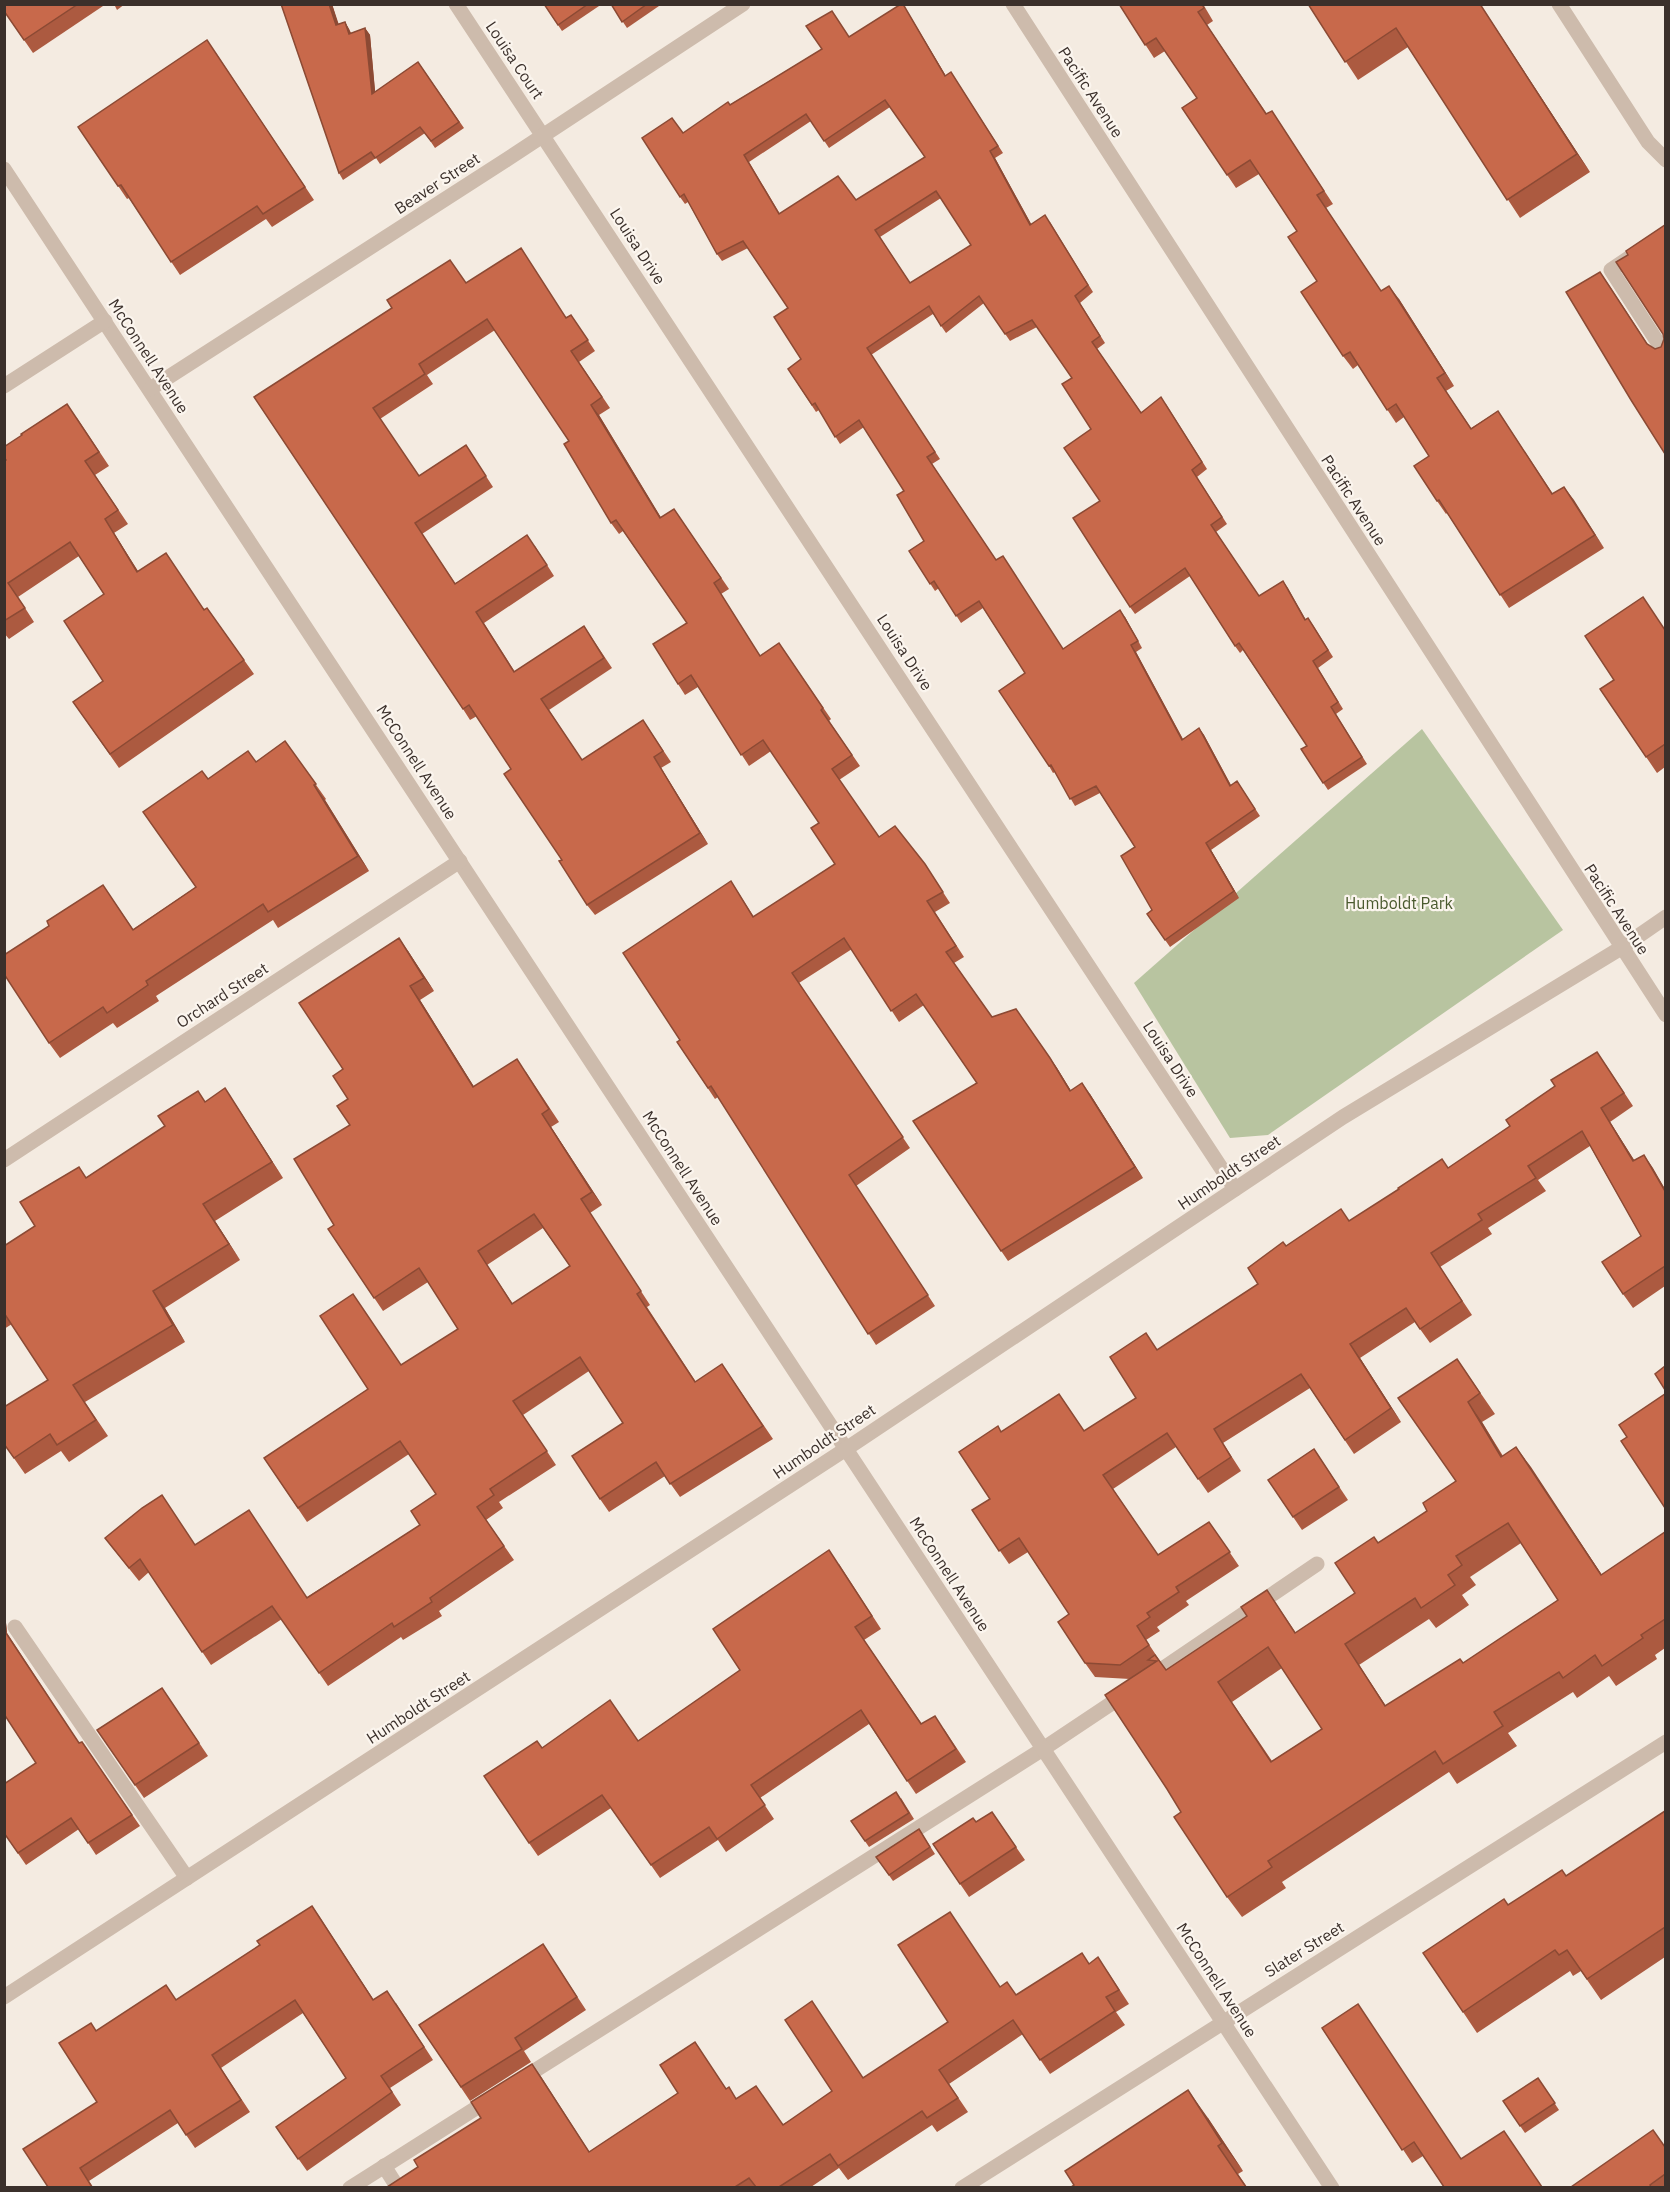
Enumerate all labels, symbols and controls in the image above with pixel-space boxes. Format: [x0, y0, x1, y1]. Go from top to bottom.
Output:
street label: Louisa Court [482, 17, 548, 103]
street label: Pacific Avenue [1054, 43, 1128, 141]
street label: Beaver Street [391, 148, 483, 218]
street label: Louisa Drive [606, 204, 670, 288]
street label: McConnell Avenue [104, 295, 194, 417]
street label: Pacific Avenue [1317, 451, 1391, 549]
street label: Louisa Drive [873, 610, 937, 694]
street label: McConnell Avenue [372, 701, 462, 823]
street label: Pacific Avenue [1580, 860, 1654, 958]
park label: Humboldt Park [1345, 893, 1454, 913]
street label: Orchard Street [172, 958, 272, 1032]
street label: Louisa Drive [1139, 1017, 1203, 1101]
street label: McConnell Avenue [638, 1107, 728, 1229]
street label: Humboldt Street [1174, 1130, 1284, 1214]
street label: Humboldt Street [769, 1399, 879, 1483]
street label: McConnell Avenue [905, 1513, 995, 1635]
street label: Humboldt Street [362, 1666, 474, 1748]
street label: Slater Street [1261, 1917, 1347, 1981]
street label: McConnell Avenue [1172, 1919, 1262, 2041]

